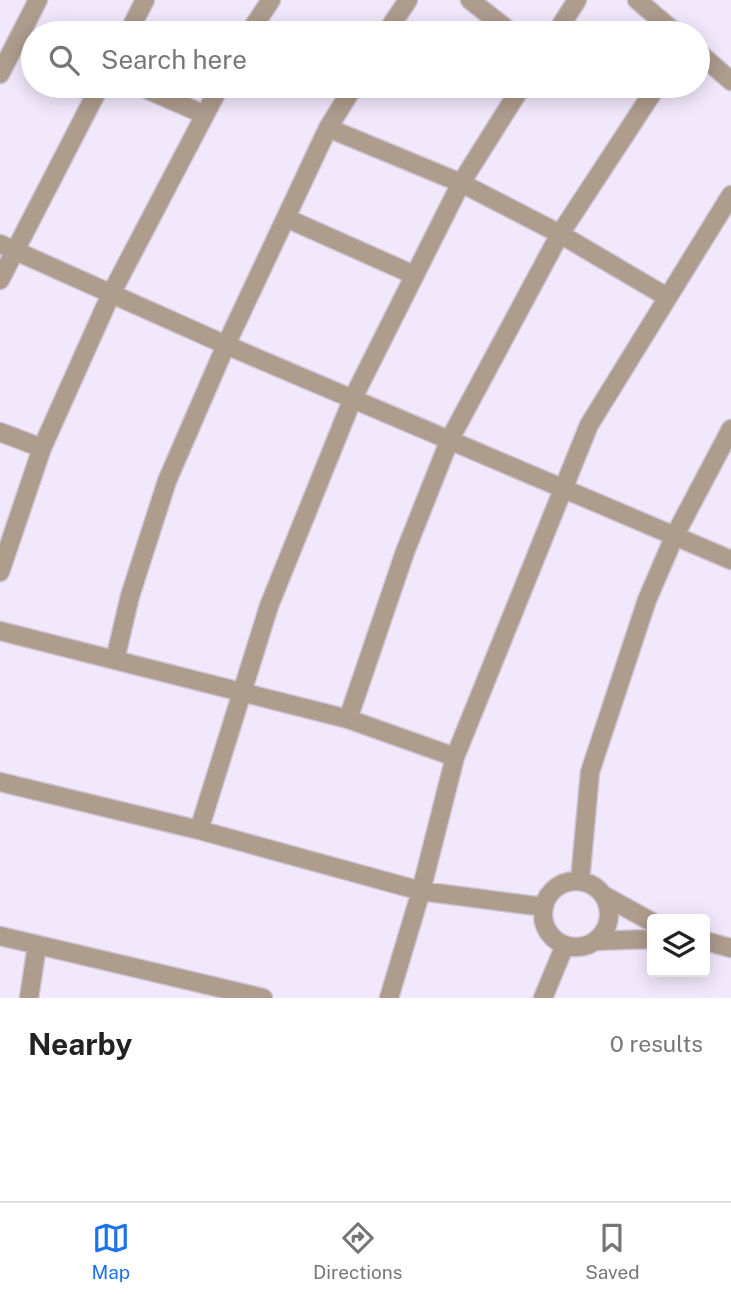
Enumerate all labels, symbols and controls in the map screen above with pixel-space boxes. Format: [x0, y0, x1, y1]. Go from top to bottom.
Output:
search box [21, 21, 710, 98]
icon: search [45, 41, 83, 79]
text: Search here [101, 44, 247, 75]
map controls [647, 914, 710, 977]
button: layers [647, 914, 710, 977]
text: Nearby [28, 1026, 132, 1062]
text: 0 results [610, 1030, 703, 1057]
tab: Map [91, 1219, 130, 1283]
tab: Directions [313, 1219, 402, 1283]
tab: Saved [585, 1219, 640, 1283]

